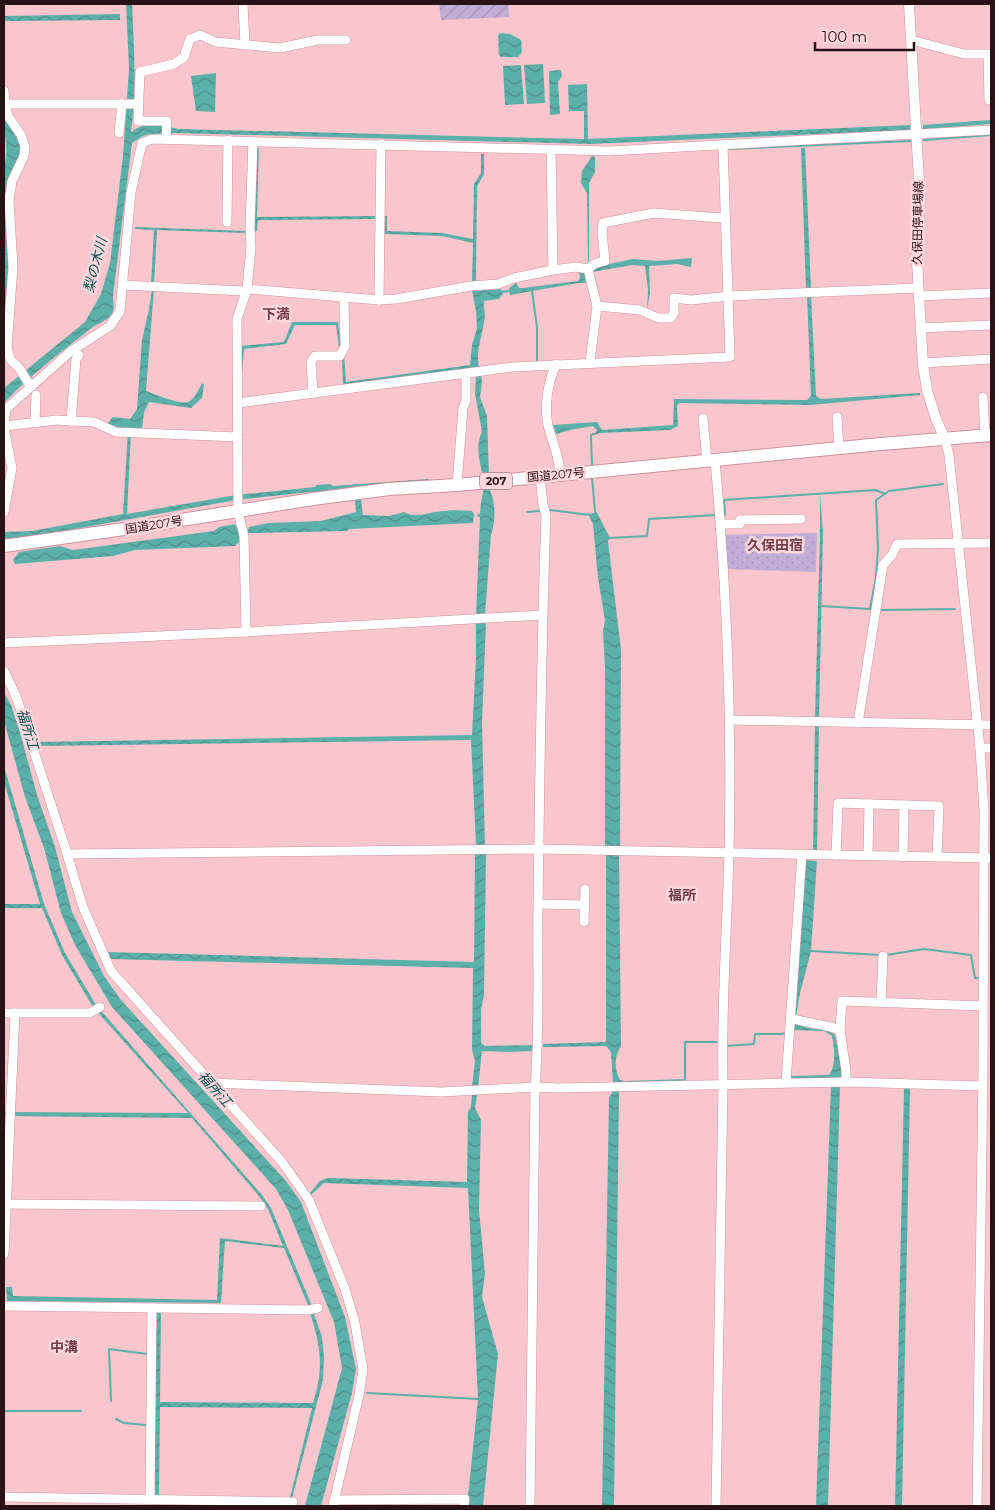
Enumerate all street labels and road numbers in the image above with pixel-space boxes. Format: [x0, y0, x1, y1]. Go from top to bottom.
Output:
street label: 久保田停車場線 [909, 181, 926, 265]
street label: 国道207号 [527, 465, 585, 484]
road number: 207 [480, 472, 512, 490]
street label: 国道207号 [124, 513, 184, 536]

